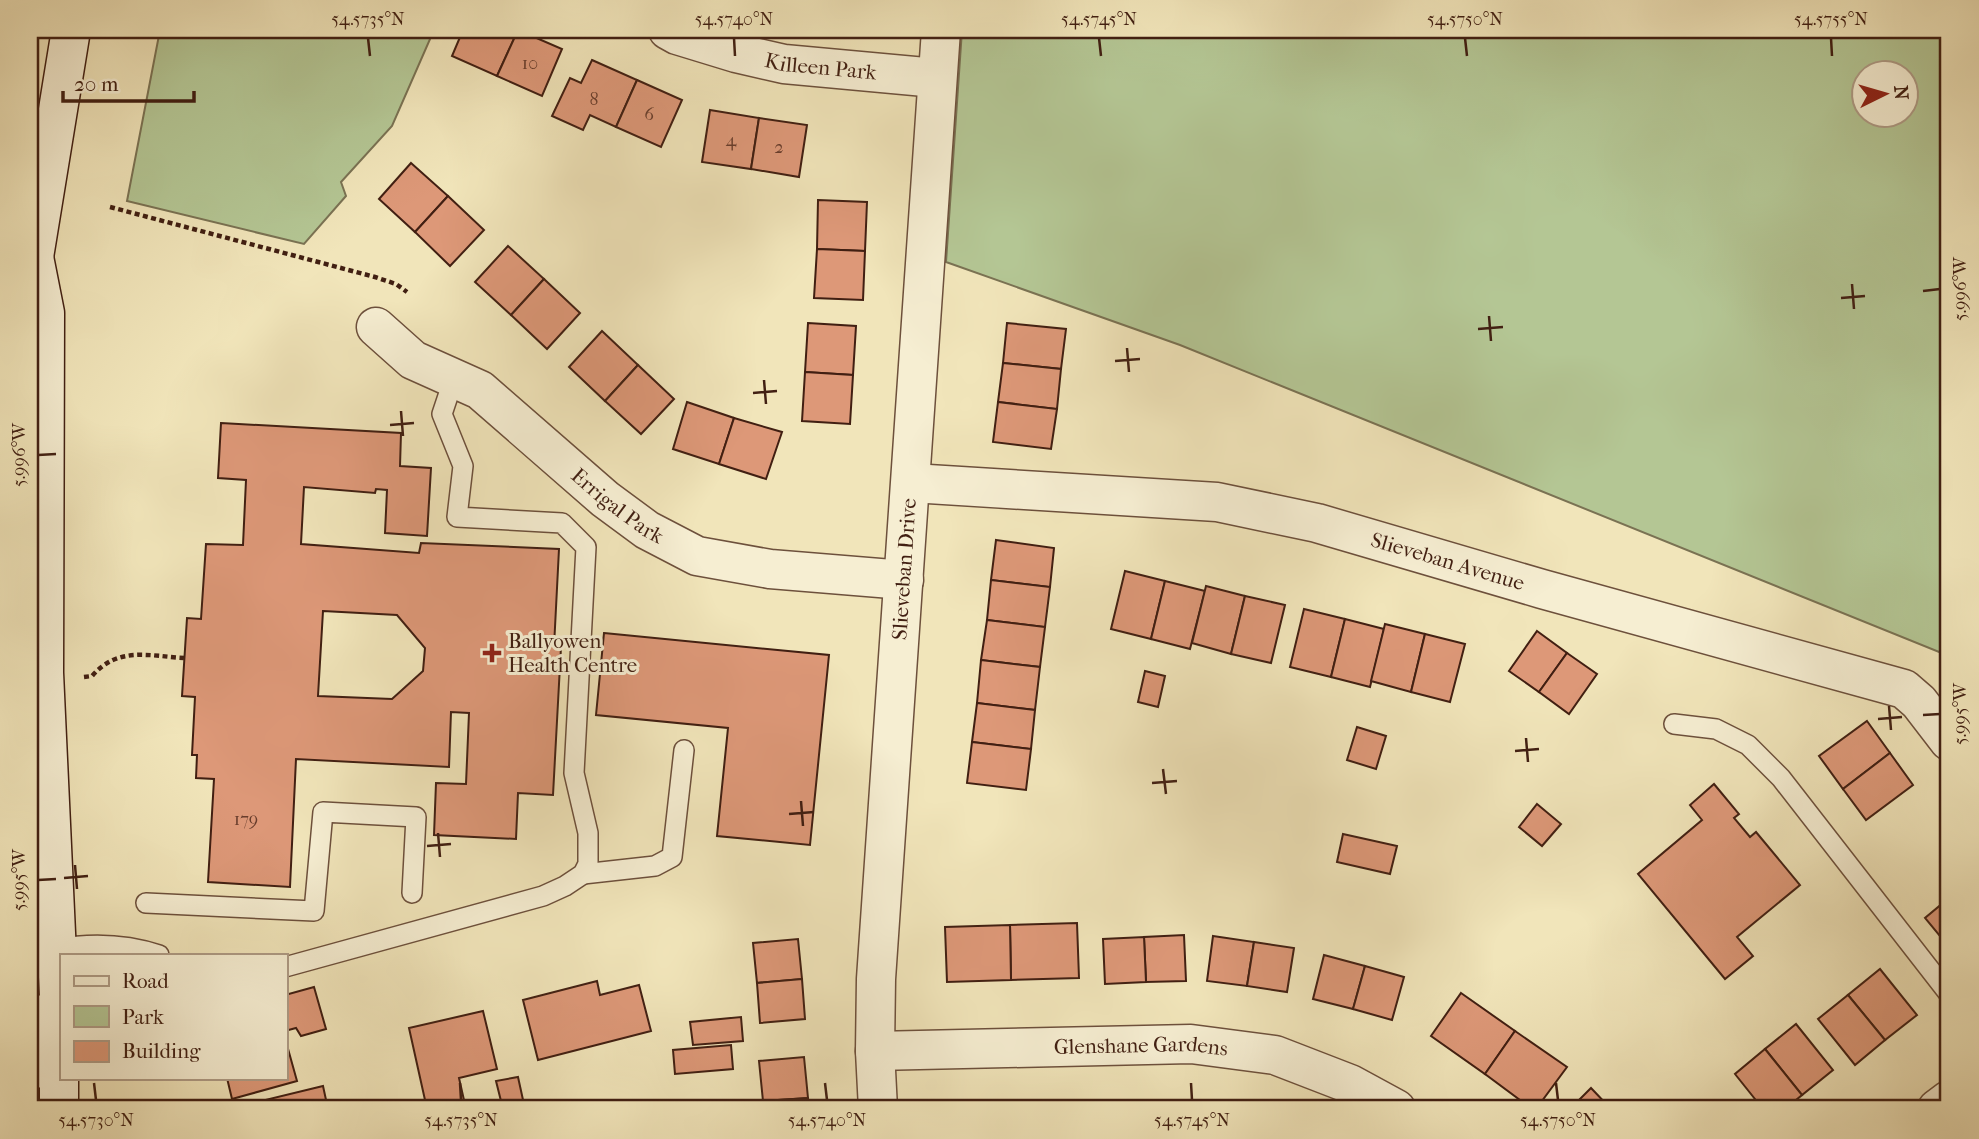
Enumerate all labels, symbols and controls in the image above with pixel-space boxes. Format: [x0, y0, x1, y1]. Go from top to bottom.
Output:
text: 54.5735°N [331, 9, 405, 30]
text: 54.5740°N [695, 9, 774, 30]
text: 54.5745°N [1061, 9, 1137, 30]
text: 54.5750°N [1427, 9, 1503, 30]
text: 54.5755°N [1794, 9, 1868, 30]
street label: Killeen Park [762, 48, 878, 84]
house number: 10 [522, 53, 538, 74]
scale bar [63, 60, 194, 104]
north arrow [1850, 60, 1920, 130]
text: 20 m [74, 72, 119, 96]
text: N [1889, 84, 1913, 101]
house number: 8 [589, 89, 599, 110]
house number: 6 [644, 104, 654, 125]
house number: 4 [726, 130, 737, 151]
house number: 2 [774, 137, 784, 158]
text: 5.996°W [1950, 256, 1971, 321]
text: 5.996°W [9, 422, 30, 487]
street label: Errigal Park [566, 463, 668, 549]
street label: Slieveban Drive [887, 497, 921, 641]
street label: Slieveban Avenue [1368, 527, 1527, 595]
place label: Ballyowen Health Centre [508, 629, 637, 677]
marker: Ballyowen Health Centre [482, 643, 502, 663]
text: 5.995°W [1950, 682, 1971, 745]
house number: 179 [234, 809, 258, 830]
text: 5.995°W [9, 848, 30, 911]
legend [60, 954, 287, 1080]
text: Road [122, 969, 169, 993]
text: Park [122, 1005, 164, 1029]
street label: Glenshane Gardens [1053, 1031, 1230, 1061]
text: Building [122, 1039, 201, 1063]
text: 54.5730°N [58, 1110, 134, 1131]
text: 54.5735°N [424, 1110, 498, 1131]
text: 54.5740°N [788, 1110, 867, 1131]
text: 54.5745°N [1154, 1110, 1230, 1131]
text: 54.5750°N [1520, 1110, 1596, 1131]

